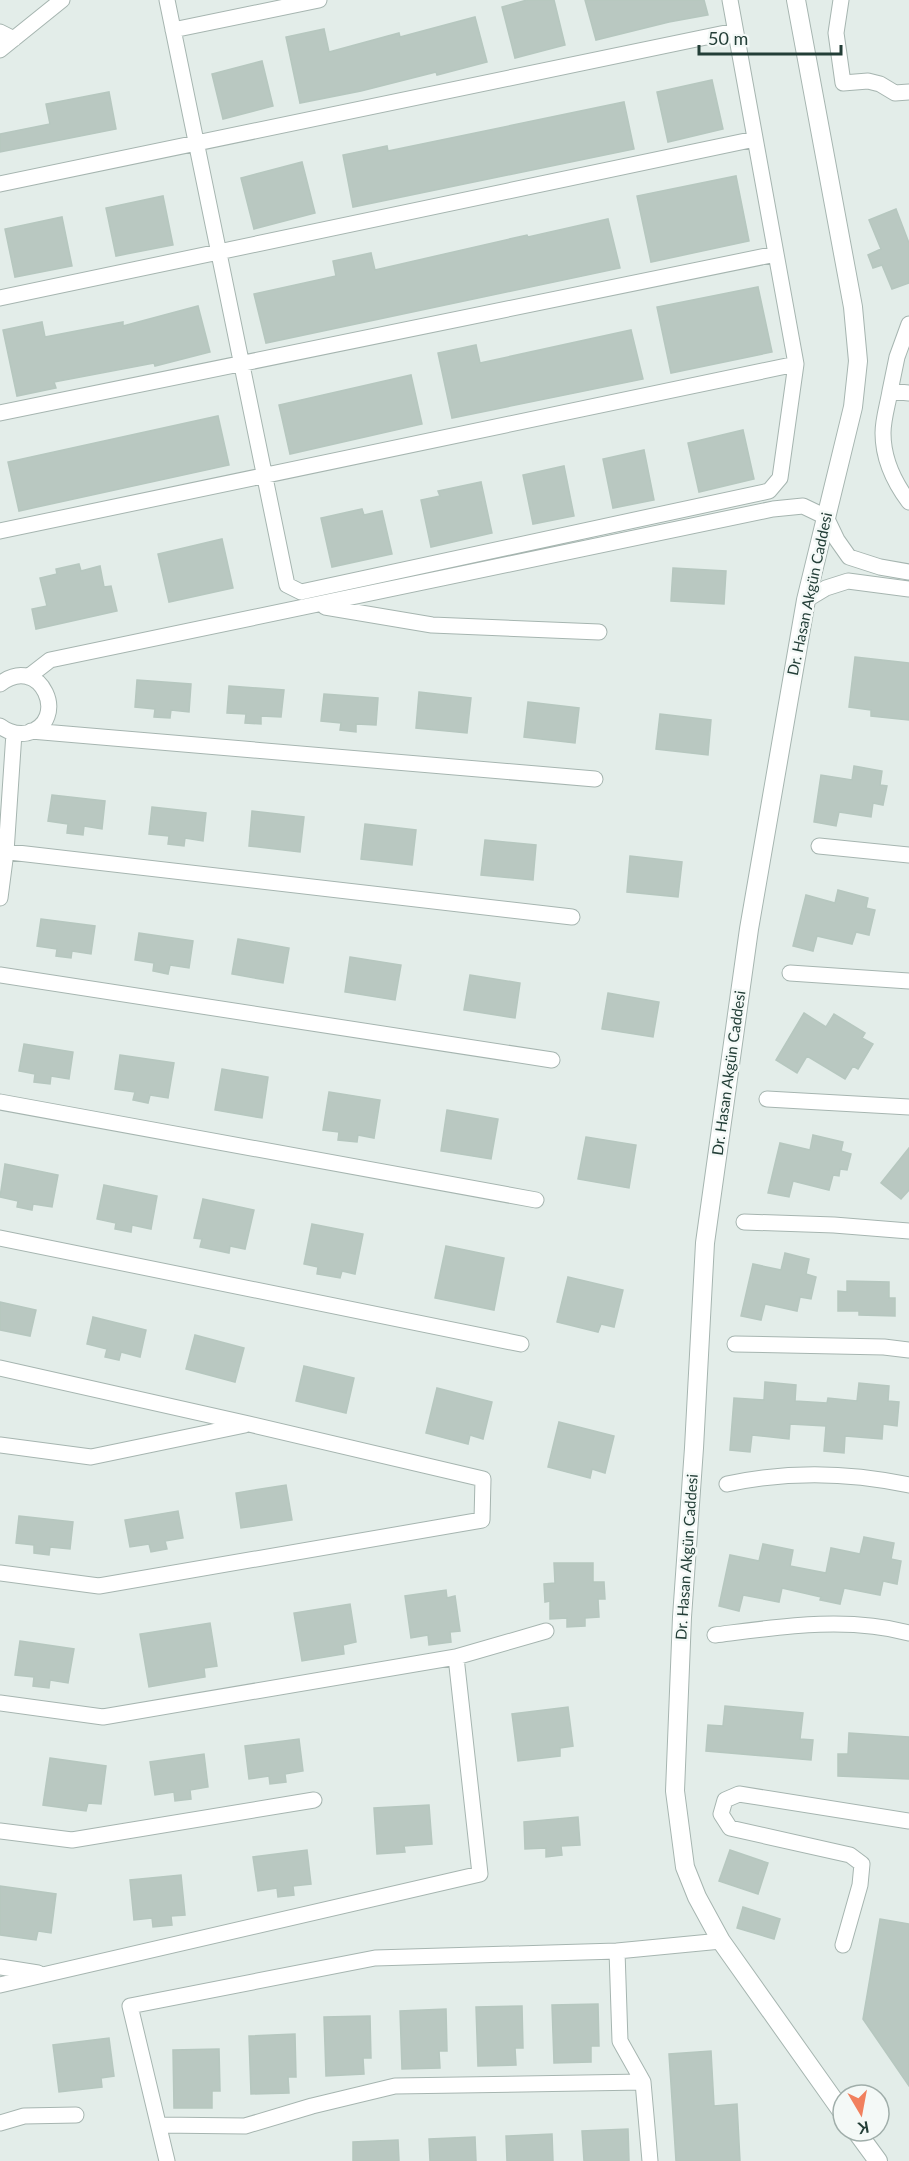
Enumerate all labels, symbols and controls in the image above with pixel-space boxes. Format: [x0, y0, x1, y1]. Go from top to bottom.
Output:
scale bar [699, 18, 842, 56]
text: 50 m [708, 27, 748, 49]
street label: Dr. Hasan Akgün Caddesi [783, 511, 835, 677]
street label: Dr. Hasan Akgün Caddesi [708, 989, 748, 1156]
street label: Dr. Hasan Akgün Caddesi [671, 1473, 701, 1640]
north arrow [831, 2083, 891, 2143]
text: K [856, 2118, 871, 2139]

